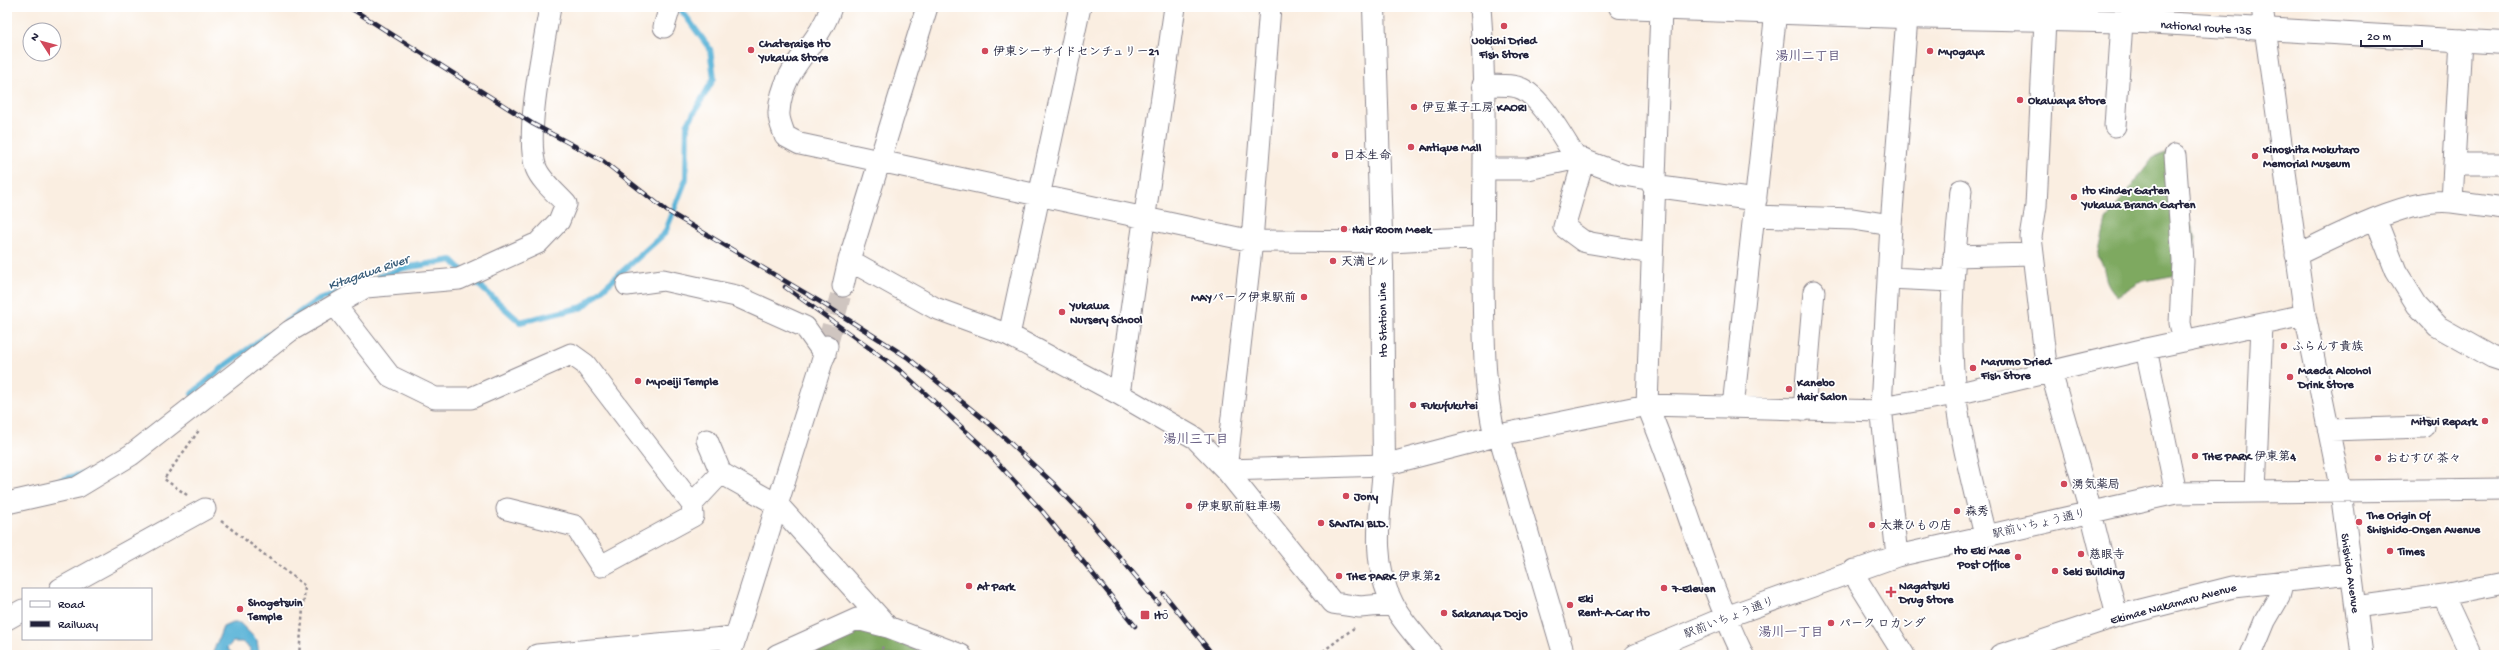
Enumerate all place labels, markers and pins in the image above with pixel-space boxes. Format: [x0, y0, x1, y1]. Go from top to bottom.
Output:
marker: Uokichi Dried Fish Store [1499, 21, 1509, 31]
place label: Uokichi Dried Fish Store [1472, 35, 1538, 63]
place label: Chateraise Ito Yukawa Store [757, 38, 831, 66]
marker: Chateraise Ito Yukawa Store [746, 45, 756, 55]
place label: 伊東シーサイドセンチュリー21 [993, 45, 1159, 60]
marker: 伊東シーサイドセンチュリー21 [980, 46, 990, 56]
marker: Myogaya [1925, 46, 1935, 56]
place label: Myogaya [1938, 46, 1986, 60]
marker: Okawaya Store [2015, 95, 2025, 105]
place label: Okawaya Store [2028, 95, 2107, 109]
place label: 伊豆菓子工房 KAORI [1422, 101, 1527, 116]
marker: 伊豆菓子工房 KAORI [1409, 102, 1419, 112]
marker: Antique Mall [1406, 142, 1416, 152]
place label: Antique Mall [1418, 142, 1482, 156]
place label: Kinoshita Mokutaro Memorial Museum [2262, 144, 2360, 172]
place label: 日本生命 [1343, 149, 1391, 164]
marker: 日本生命 [1330, 150, 1340, 160]
marker: Kinoshita Mokutaro Memorial Museum [2250, 151, 2260, 161]
place label: Ito Kinder Garten Yukawa Branch Garten [2080, 185, 2196, 213]
marker: Ito Kinder Garten Yukawa Branch Garten [2069, 192, 2079, 202]
marker: Hair Room Meek [1339, 224, 1349, 234]
place label: Hair Room Meek [1352, 224, 1433, 238]
place label: 天満ビル [1341, 255, 1389, 270]
marker: 天満ビル [1328, 256, 1338, 266]
place label: MAYパーク伊東駅前 [1191, 291, 1296, 306]
marker: MAYパーク伊東駅前 [1299, 292, 1309, 302]
place label: Yukawa Nursery School [1068, 300, 1143, 328]
marker: Yukawa Nursery School [1057, 307, 1067, 317]
place label: ふらんす貴族 [2292, 340, 2364, 355]
marker: ふらんす貴族 [2279, 341, 2289, 351]
place label: Marumo Dried Fish Store [1980, 356, 2053, 384]
marker: Marumo Dried Fish Store [1968, 363, 1978, 373]
place label: Maeda Alcohol Drink Store [2297, 365, 2371, 393]
marker: Maeda Alcohol Drink Store [2285, 372, 2295, 382]
marker: Myoeiji Temple [633, 376, 643, 386]
place label: Myoeiji Temple [646, 376, 719, 390]
place label: Kanebo Hair Salon [1796, 377, 1847, 405]
marker: Kanebo Hair Salon [1784, 384, 1794, 394]
marker: Fukufukutei [1408, 400, 1418, 410]
place label: Fukufukutei [1420, 400, 1478, 414]
place label: Mitsui Repark [2411, 416, 2479, 430]
marker: Mitsui Repark [2480, 416, 2490, 426]
place label: THE PARK 伊東第4 [2202, 450, 2296, 465]
marker: THE PARK 伊東第4 [2190, 451, 2200, 461]
place label: おむすび 茶々 [2386, 452, 2461, 467]
marker: おむすび 茶々 [2373, 453, 2383, 463]
place label: 湧気薬局 [2072, 478, 2120, 493]
marker: 湧気薬局 [2059, 479, 2069, 489]
marker: Jony [1341, 491, 1351, 501]
place label: Jony [1353, 491, 1378, 505]
place label: 伊東駅前駐車場 [1197, 500, 1281, 515]
marker: 伊東駅前駐車場 [1184, 501, 1194, 511]
place label: 森秀 [1965, 505, 1989, 520]
marker: 森秀 [1952, 506, 1962, 516]
place label: The Origin Of Shishido-Onsen Avenue [2366, 510, 2481, 538]
marker: The Origin Of Shishido-Onsen Avenue [2354, 517, 2364, 527]
marker: SANTAI BLD. [1316, 518, 1326, 528]
place label: SANTAI BLD. [1329, 518, 1389, 532]
place label: 太兼ひもの店 [1880, 519, 1952, 534]
marker: 太兼ひもの店 [1867, 520, 1877, 530]
place label: Ito Eki Mae Post Office [1954, 545, 2011, 573]
marker: Times [2385, 546, 2395, 556]
place label: Times [2397, 546, 2425, 560]
place label: 慈眼寺 [2089, 548, 2125, 563]
marker: 慈眼寺 [2076, 549, 2086, 559]
marker: Ito Eki Mae Post Office [2013, 552, 2023, 562]
marker: Seki Building [2050, 566, 2060, 576]
place label: Seki Building [2063, 566, 2125, 580]
place label: THE PARK 伊東第2 [1346, 570, 1440, 585]
marker: THE PARK 伊東第2 [1334, 571, 1344, 581]
place label: Nagatsuki Drug Store [1898, 580, 1954, 608]
marker: At Park [964, 581, 974, 591]
place label: At Park [976, 581, 1016, 595]
marker: 7-Eleven [1659, 583, 1669, 593]
place label: 7-Eleven [1671, 583, 1716, 597]
marker: Nagatsuki Drug Store [1886, 587, 1896, 597]
place label: Eki Rent-A-Car Ito [1577, 593, 1651, 621]
place label: Shogetsuin Temple [247, 597, 303, 625]
marker: Eki Rent-A-Car Ito [1565, 600, 1575, 610]
marker: Shogetsuin Temple [235, 604, 245, 614]
marker: Sakanaya Dojo [1439, 608, 1449, 618]
place label: Sakanaya Dojo [1452, 608, 1529, 622]
marker: Itō [1139, 609, 1151, 621]
place label: Itō [1154, 610, 1169, 624]
place label: パーク ロカンダ [1839, 617, 1926, 632]
marker: パーク ロカンダ [1826, 618, 1836, 628]

